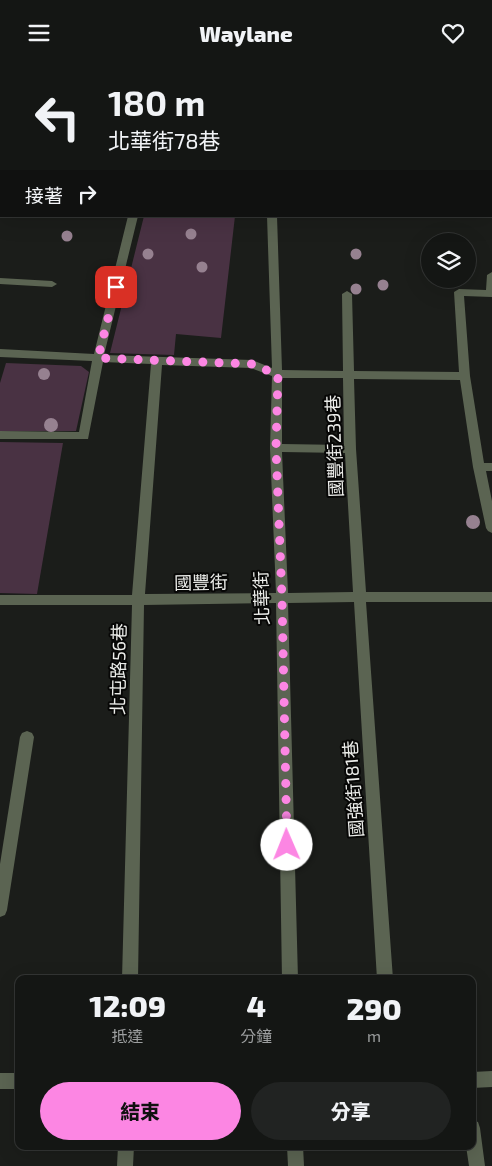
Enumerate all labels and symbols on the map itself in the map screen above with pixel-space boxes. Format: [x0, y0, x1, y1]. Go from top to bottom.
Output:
pin [95, 266, 137, 308]
street label: 國豐街239巷 [321, 394, 347, 498]
street label: 國豐街 [174, 571, 228, 593]
street label: 北華街 [249, 571, 273, 625]
street label: 北屯路56巷 [106, 623, 130, 715]
street label: 國強街181巷 [339, 740, 367, 838]
position arrow [260, 818, 312, 870]

